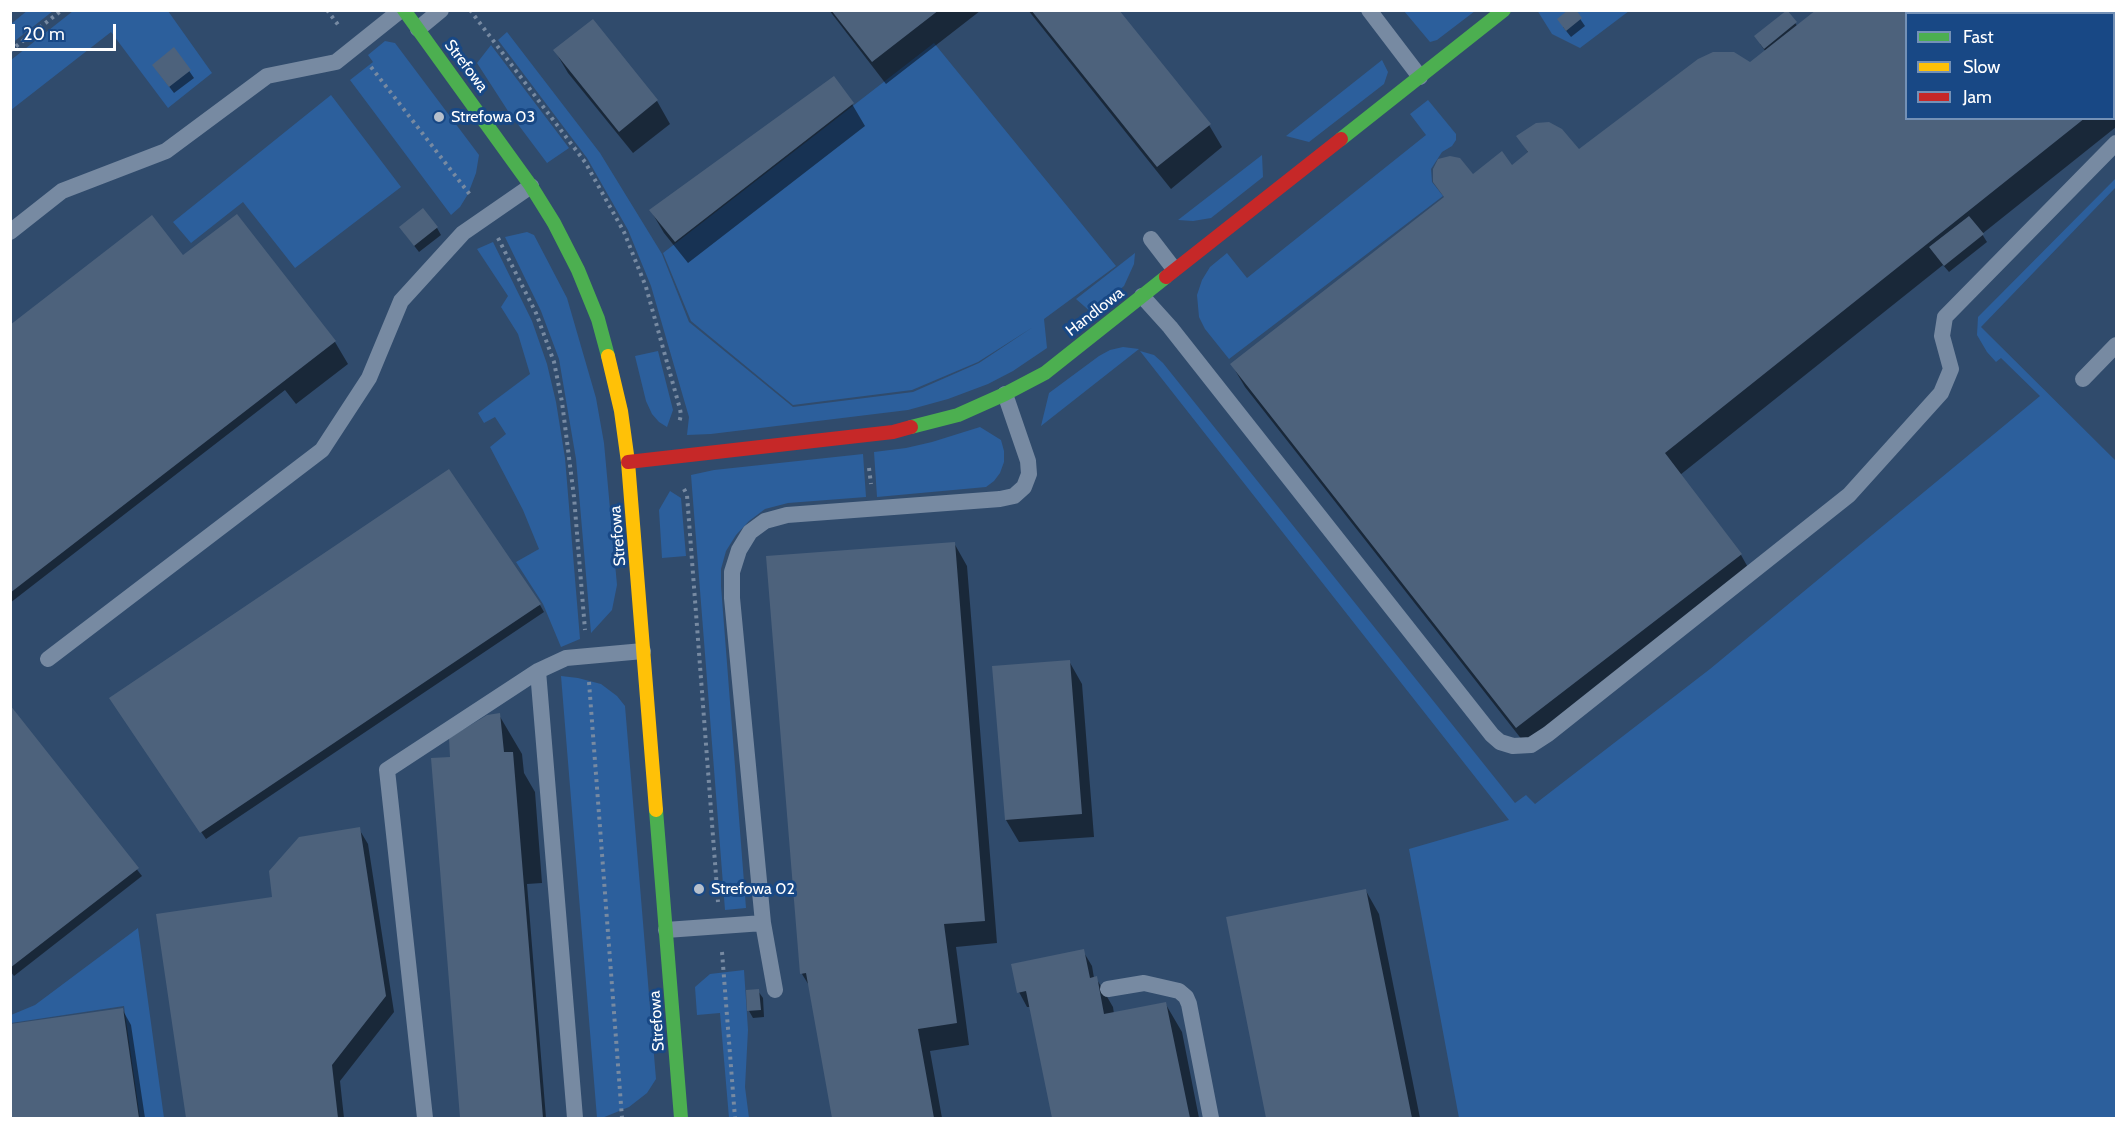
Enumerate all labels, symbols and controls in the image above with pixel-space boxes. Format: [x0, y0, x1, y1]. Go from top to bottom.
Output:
scale bar [15, 12, 118, 50]
legend [1905, 12, 2115, 120]
text: 20 m [23, 23, 65, 45]
text: Fast [1963, 26, 1994, 48]
street label: Strefowa [440, 36, 492, 96]
text: Slow [1963, 56, 2000, 78]
text: Jam [1963, 86, 1992, 108]
place label: Strefowa 03 [451, 107, 535, 127]
marker: Strefowa 03 [432, 110, 446, 124]
street label: Handlowa [1062, 283, 1128, 341]
street label: Strefowa [606, 505, 630, 567]
place label: Strefowa 02 [711, 879, 795, 899]
marker: Strefowa 02 [692, 882, 706, 896]
street label: Strefowa [645, 990, 669, 1052]

